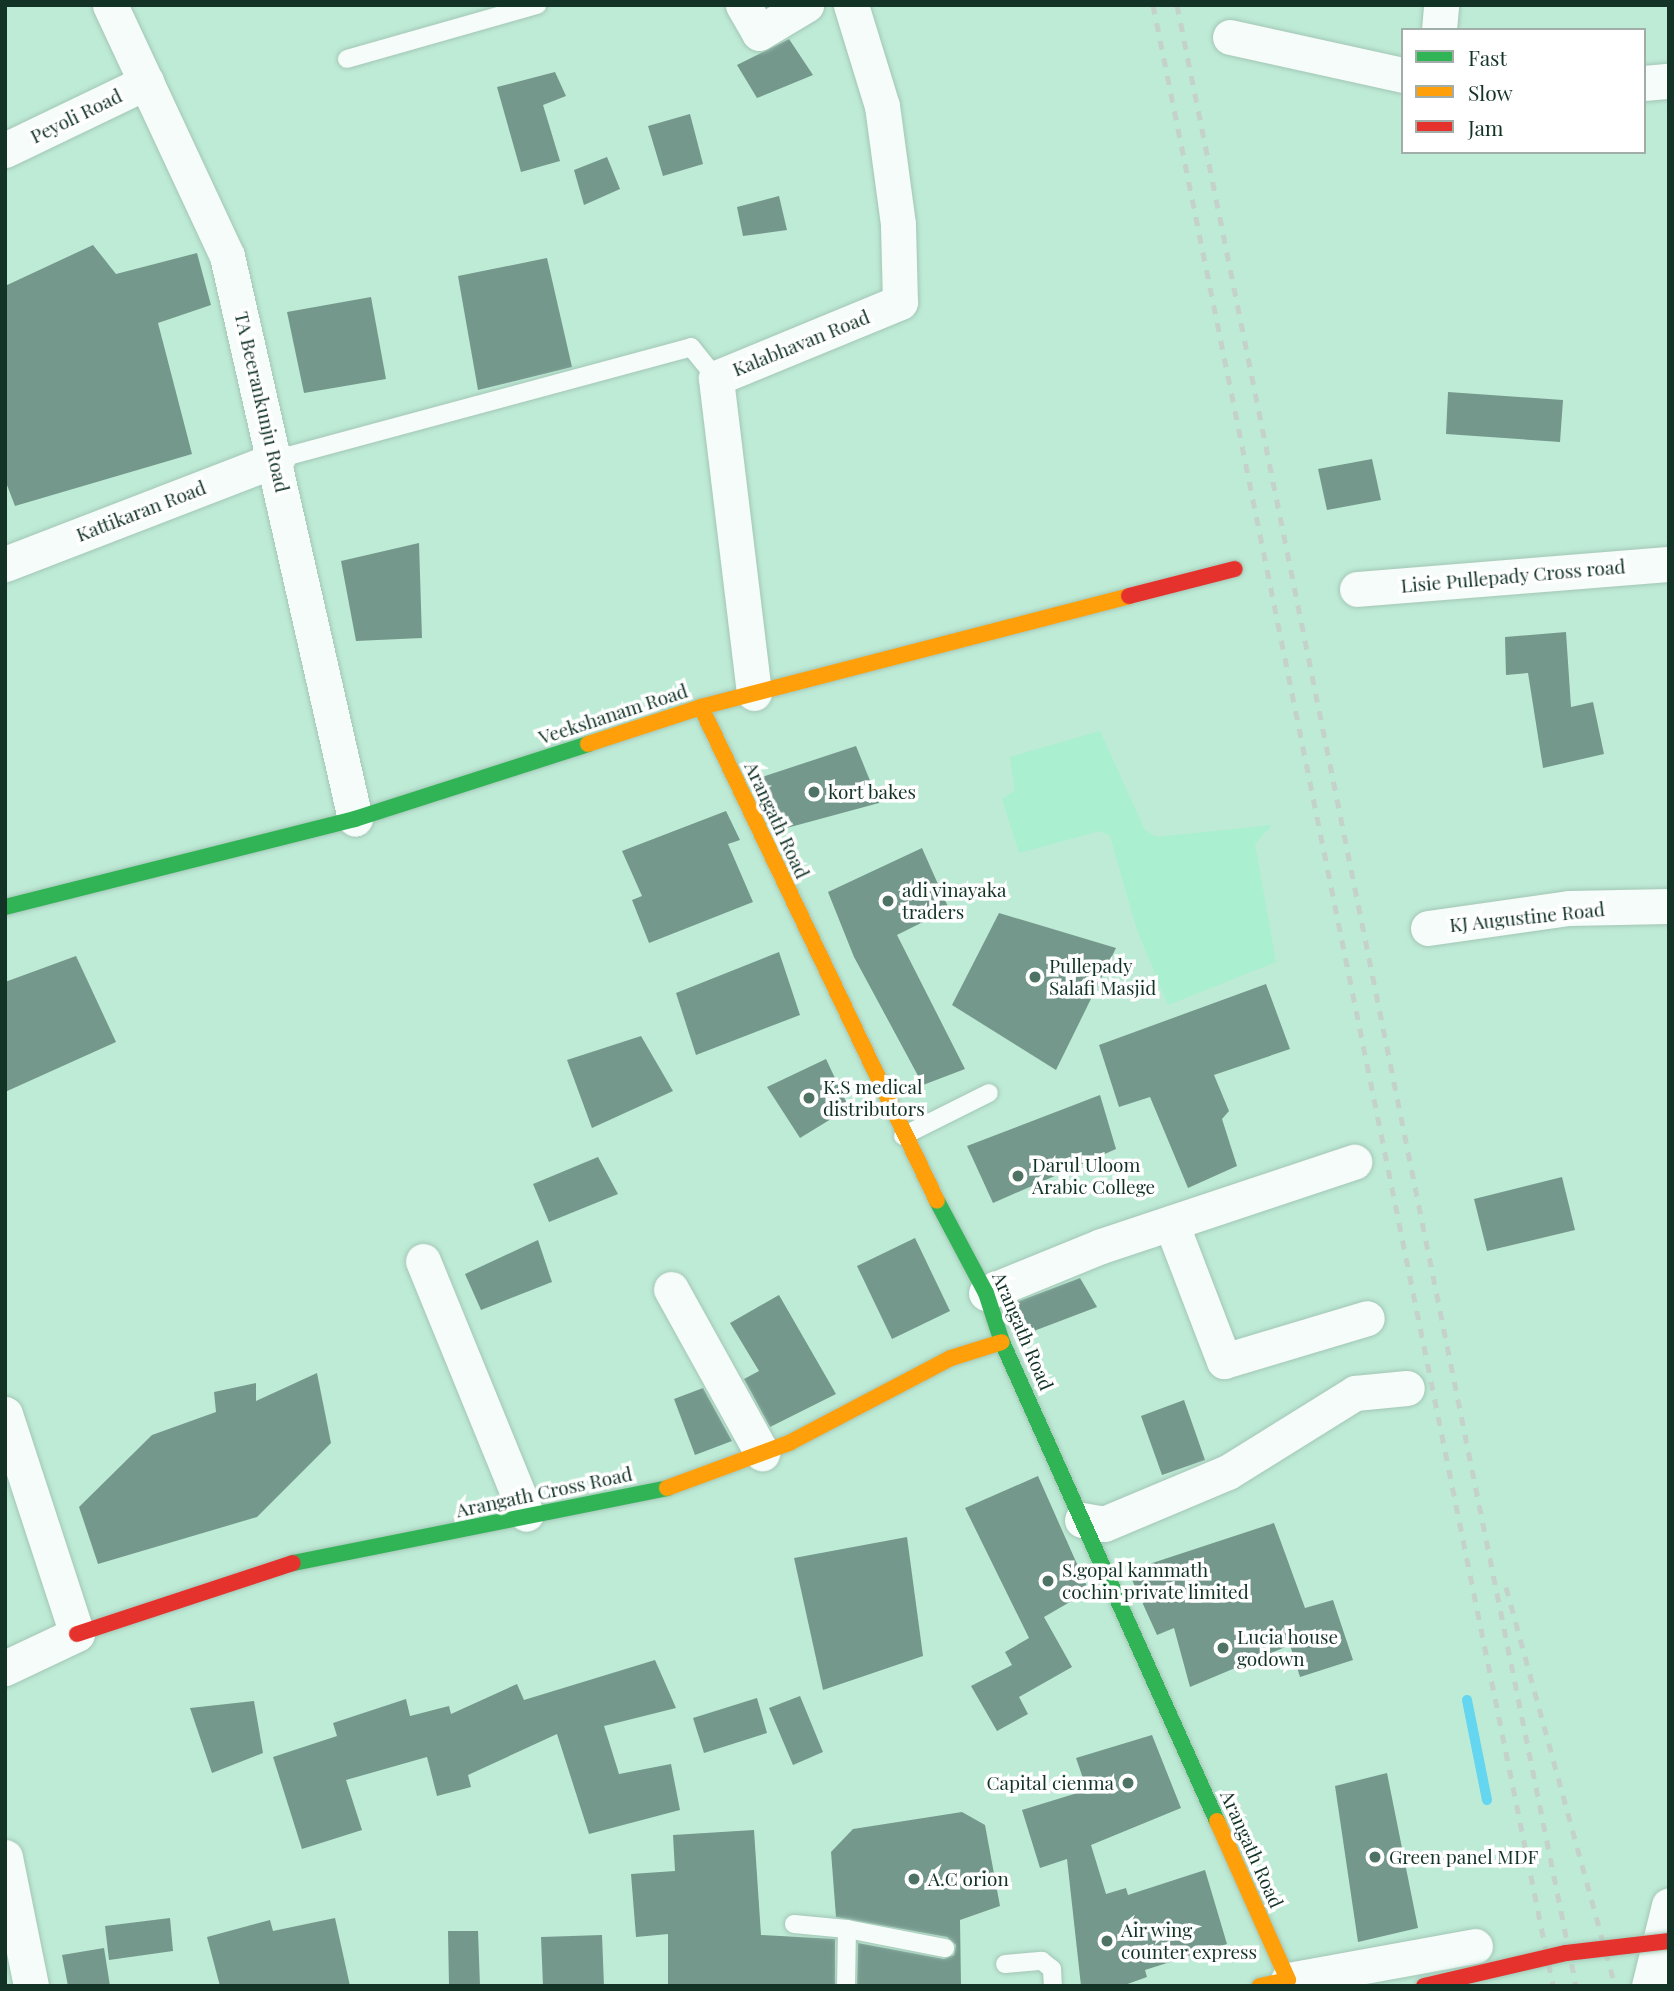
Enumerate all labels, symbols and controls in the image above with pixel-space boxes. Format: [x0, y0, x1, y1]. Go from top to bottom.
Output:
legend [1401, 28, 1646, 154]
text: Fast [1468, 43, 1507, 71]
text: Slow [1468, 78, 1513, 106]
street label: Peyoli Road [27, 84, 125, 148]
text: Jam [1468, 113, 1504, 141]
street label: Kalabhavan Road [729, 305, 873, 381]
street label: TA Beerankunju Road [230, 309, 294, 495]
street label: Kattikaran Road [73, 476, 209, 546]
street label: Lisie Pullepady Cross road [1400, 555, 1626, 597]
street label: Veekshanam Road [536, 679, 690, 749]
street label: Arangath Road [740, 758, 814, 882]
place label: kort bakes [828, 781, 916, 803]
marker: kort bakes [806, 784, 822, 800]
place label: adi vinayaka traders [902, 879, 1007, 923]
marker: adi vinayaka traders [880, 893, 896, 909]
street label: KJ Augustine Road [1448, 897, 1606, 937]
place label: Pullepady Salafi Masjid [1049, 955, 1156, 999]
marker: Pullepady Salafi Masjid [1027, 969, 1043, 985]
place label: K.S medical distributors [823, 1076, 925, 1120]
marker: K.S medical distributors [801, 1090, 817, 1106]
place label: Darul Uloom Arabic College [1032, 1154, 1155, 1198]
marker: Darul Uloom Arabic College [1010, 1168, 1026, 1184]
street label: Arangath Road [988, 1268, 1058, 1394]
street label: Arangath Cross Road [454, 1462, 634, 1522]
place label: S.gopal kammath cochin private limited [1062, 1559, 1249, 1603]
marker: S.gopal kammath cochin private limited [1040, 1573, 1056, 1589]
place label: Lucia house godown [1237, 1626, 1339, 1670]
marker: Lucia house godown [1215, 1640, 1231, 1656]
place label: Capital cienma [986, 1772, 1114, 1794]
marker: Capital cienma [1120, 1775, 1136, 1791]
street label: Arangath Road [1216, 1787, 1288, 1911]
place label: Green panel MDF [1389, 1846, 1538, 1868]
marker: Green panel MDF [1367, 1849, 1383, 1865]
place label: A.C orion [928, 1868, 1009, 1890]
marker: A.C orion [906, 1871, 922, 1887]
place label: Air wing counter express [1121, 1919, 1257, 1963]
marker: Air wing counter express [1099, 1933, 1115, 1949]

